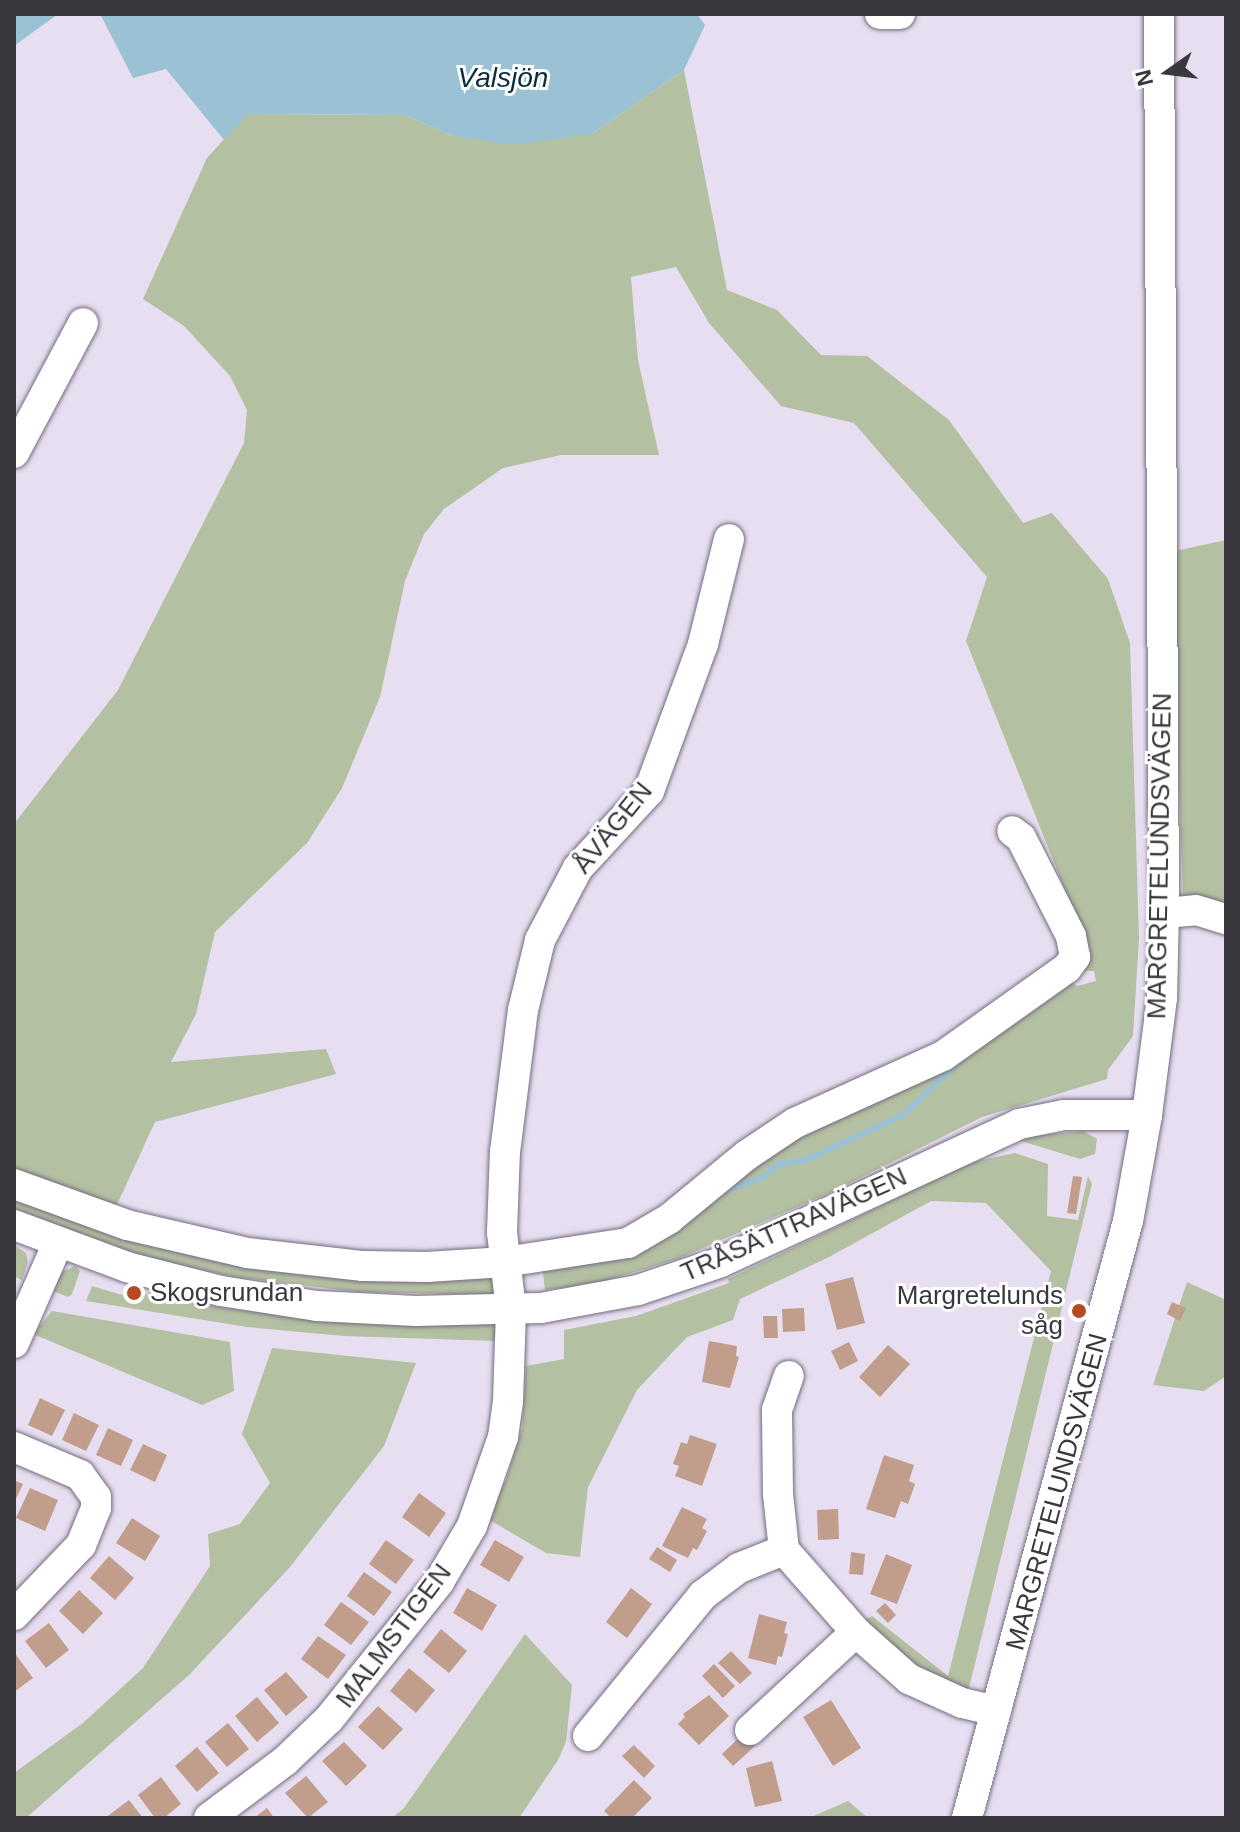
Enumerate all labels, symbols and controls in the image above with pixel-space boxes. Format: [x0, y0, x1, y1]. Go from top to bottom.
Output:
north arrow [1128, 32, 1208, 112]
water label: Valsjön [458, 61, 548, 95]
text: N [1130, 67, 1158, 89]
street label: MARGRETELUNDSVÄGEN [1142, 693, 1178, 1019]
street label: ÅVÄGEN [567, 776, 659, 880]
street label: TRÅSÄTTRAVÄGEN [676, 1161, 912, 1289]
place label: Skogsrundan [150, 1277, 303, 1309]
place label: Margretelunds såg [897, 1280, 1063, 1342]
marker: Skogsrundan [125, 1284, 143, 1302]
marker: Margretelunds såg [1070, 1302, 1088, 1320]
street label: MARGRETELUNDSVÄGEN [1000, 1330, 1114, 1654]
street label: MALMSTIGEN [330, 1558, 458, 1714]

